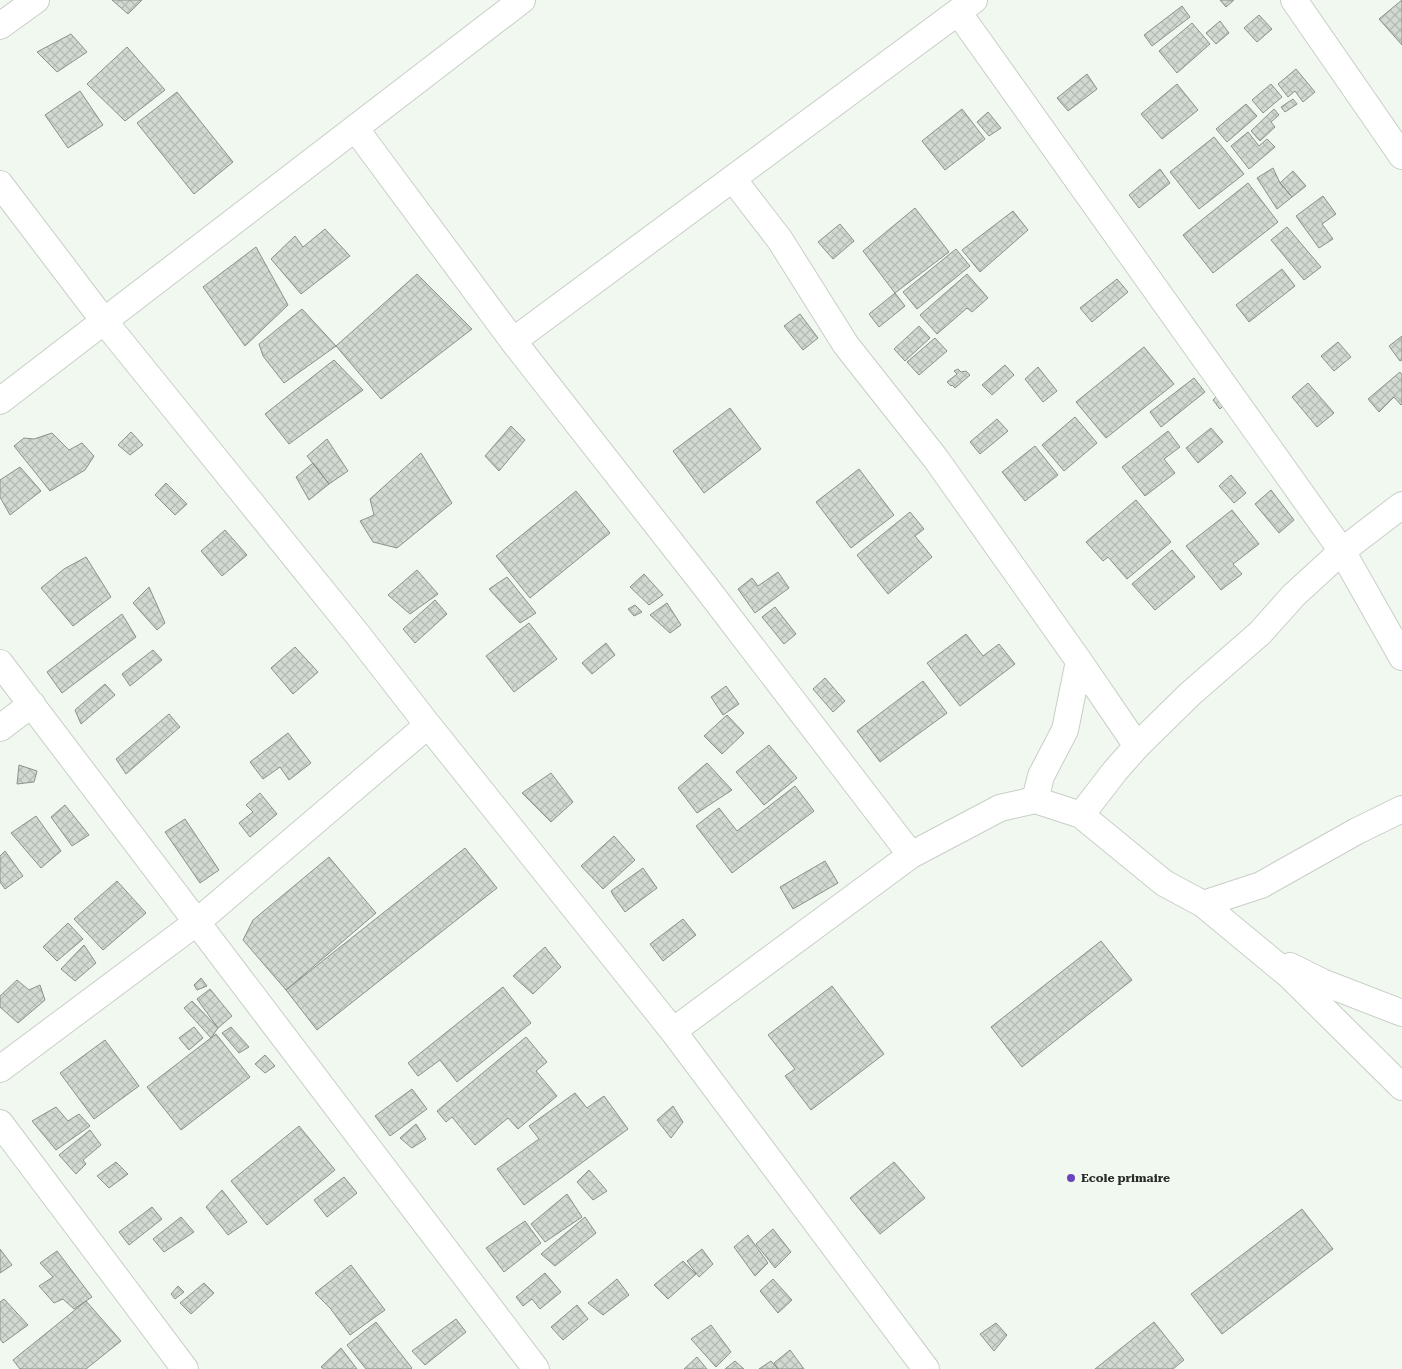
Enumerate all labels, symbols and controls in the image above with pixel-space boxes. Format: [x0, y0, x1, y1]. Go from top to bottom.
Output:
place label: Ecole primaire [1081, 1171, 1170, 1185]
marker: Ecole primaire [1065, 1172, 1077, 1184]

